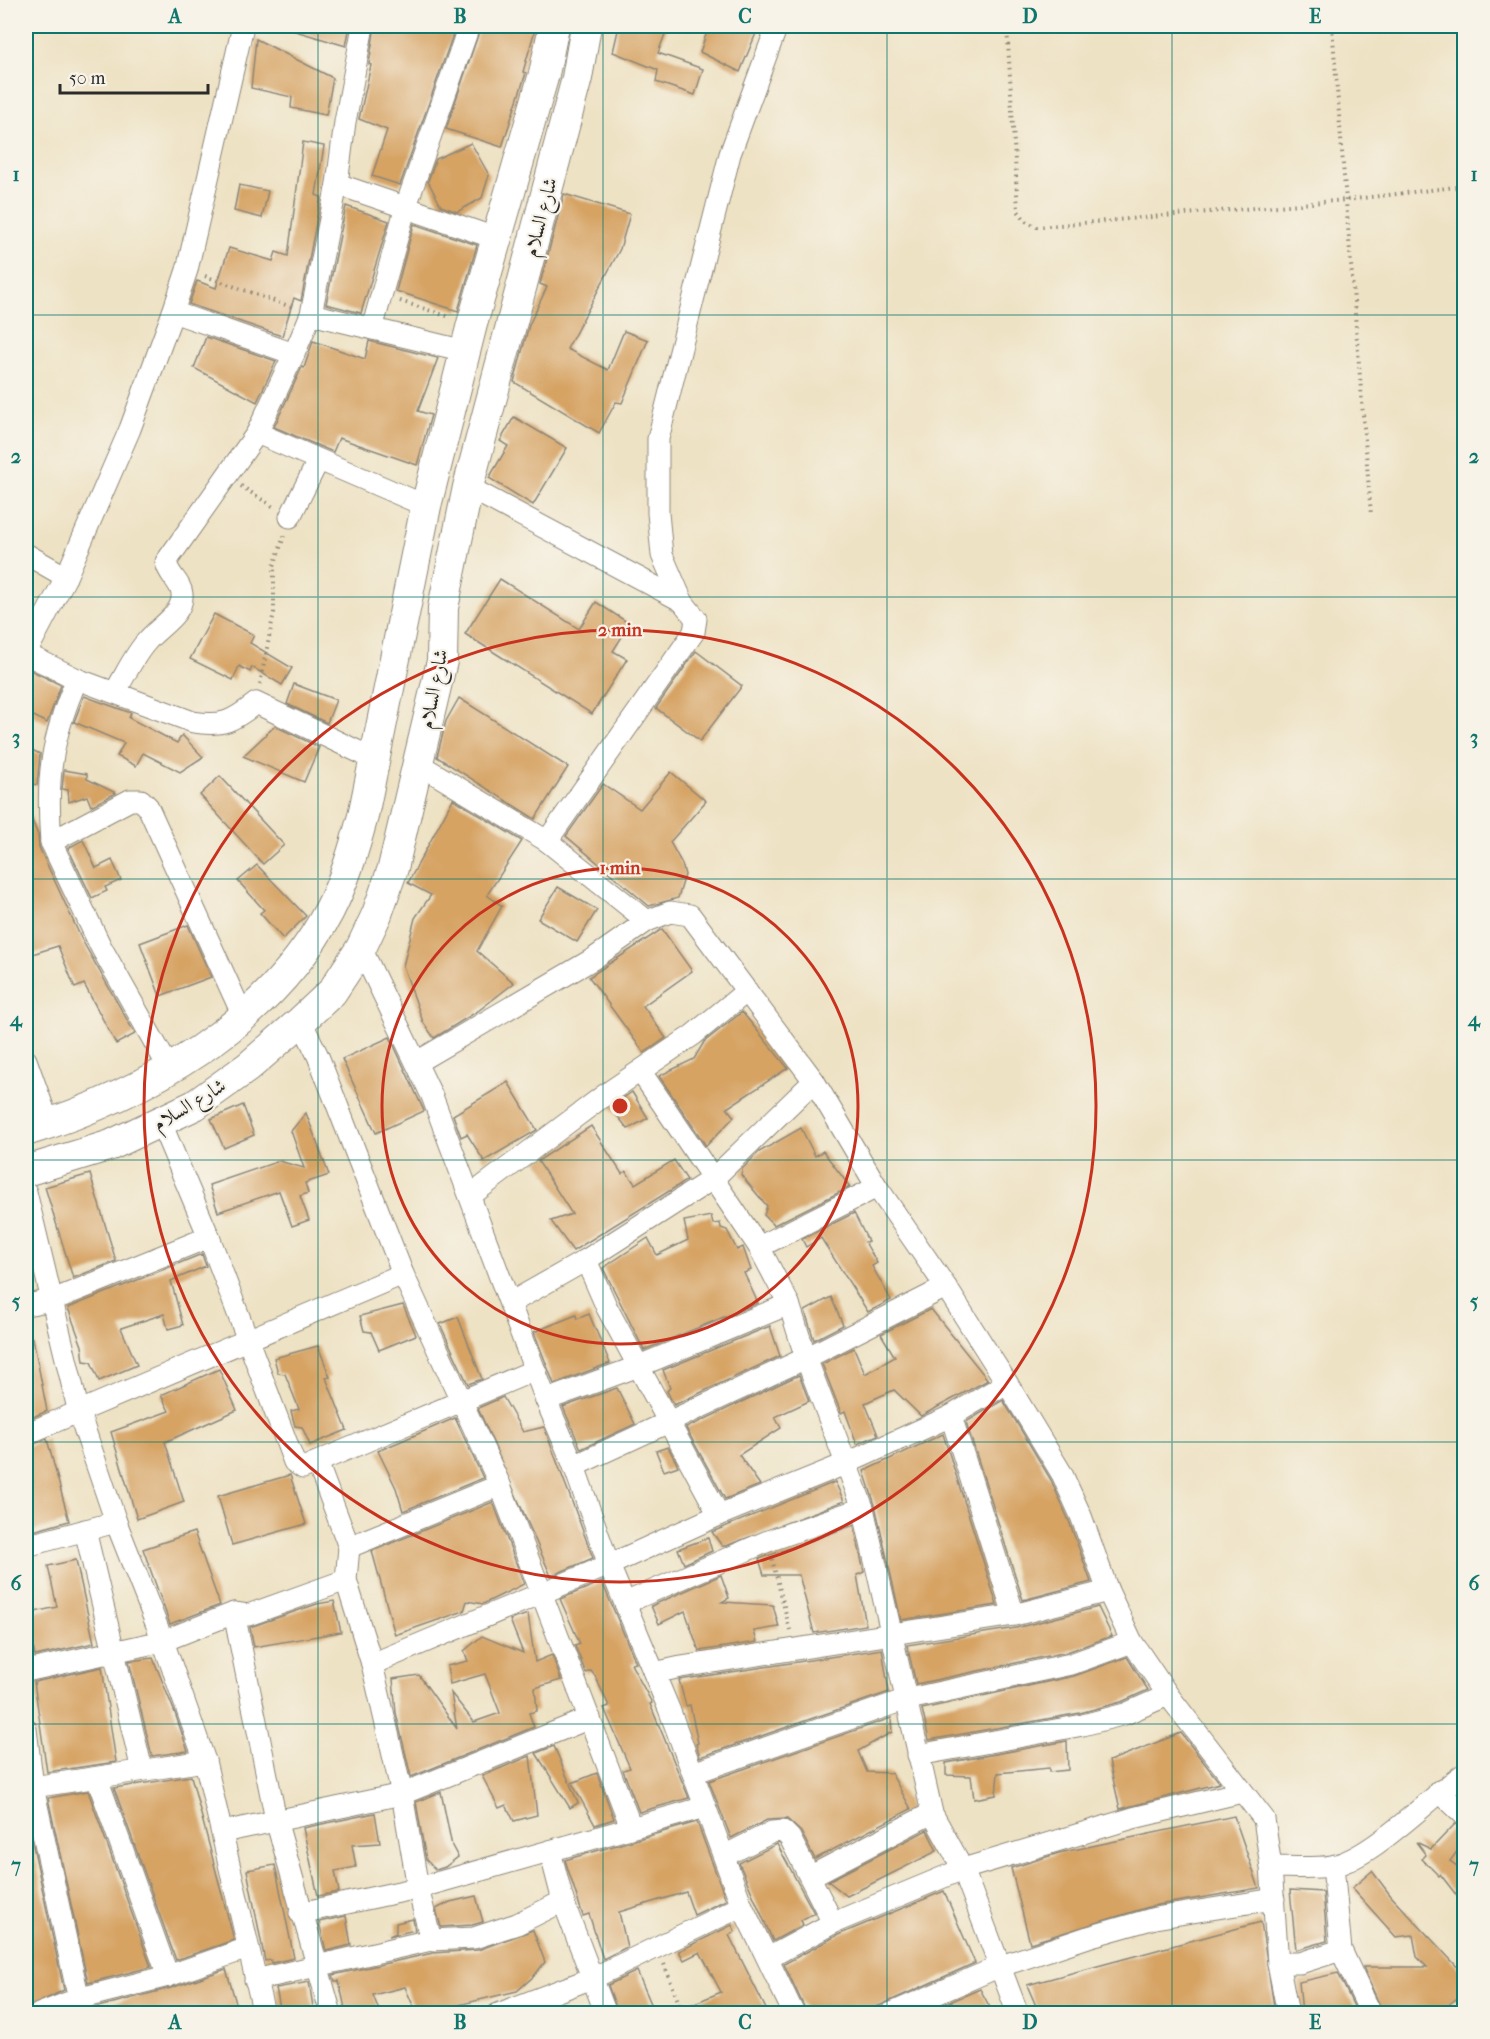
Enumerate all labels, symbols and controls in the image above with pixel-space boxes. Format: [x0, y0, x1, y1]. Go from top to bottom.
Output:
text: A [167, 5, 183, 28]
text: B [453, 5, 467, 28]
text: C [738, 5, 752, 28]
text: D [1022, 5, 1038, 28]
text: E [1309, 5, 1321, 28]
scale bar [60, 57, 208, 95]
text: 50 m [69, 68, 106, 89]
text: 1 [12, 163, 20, 186]
text: 1 [1470, 163, 1478, 186]
street label: شارع السلام [519, 175, 568, 261]
text: 2 [11, 445, 21, 468]
text: 2 [1469, 445, 1479, 468]
text: 2 min [598, 620, 642, 641]
street label: شارع السلام [414, 647, 458, 732]
text: 3 [12, 726, 20, 749]
text: 3 [1470, 726, 1478, 749]
text: 1 min [599, 858, 641, 879]
text: 4 [9, 1008, 23, 1032]
text: 4 [1467, 1008, 1481, 1032]
street label: شارع السلام [149, 1074, 233, 1140]
centre of rings [610, 1096, 630, 1116]
text: 5 [12, 1290, 21, 1313]
text: 5 [1470, 1290, 1479, 1313]
text: 6 [11, 1572, 23, 1595]
text: 6 [1469, 1572, 1481, 1595]
text: 7 [10, 1854, 21, 1877]
text: 7 [1468, 1854, 1479, 1877]
text: A [167, 2011, 183, 2034]
text: B [453, 2011, 467, 2034]
text: C [738, 2011, 752, 2034]
text: D [1022, 2011, 1038, 2034]
text: E [1309, 2011, 1321, 2034]

